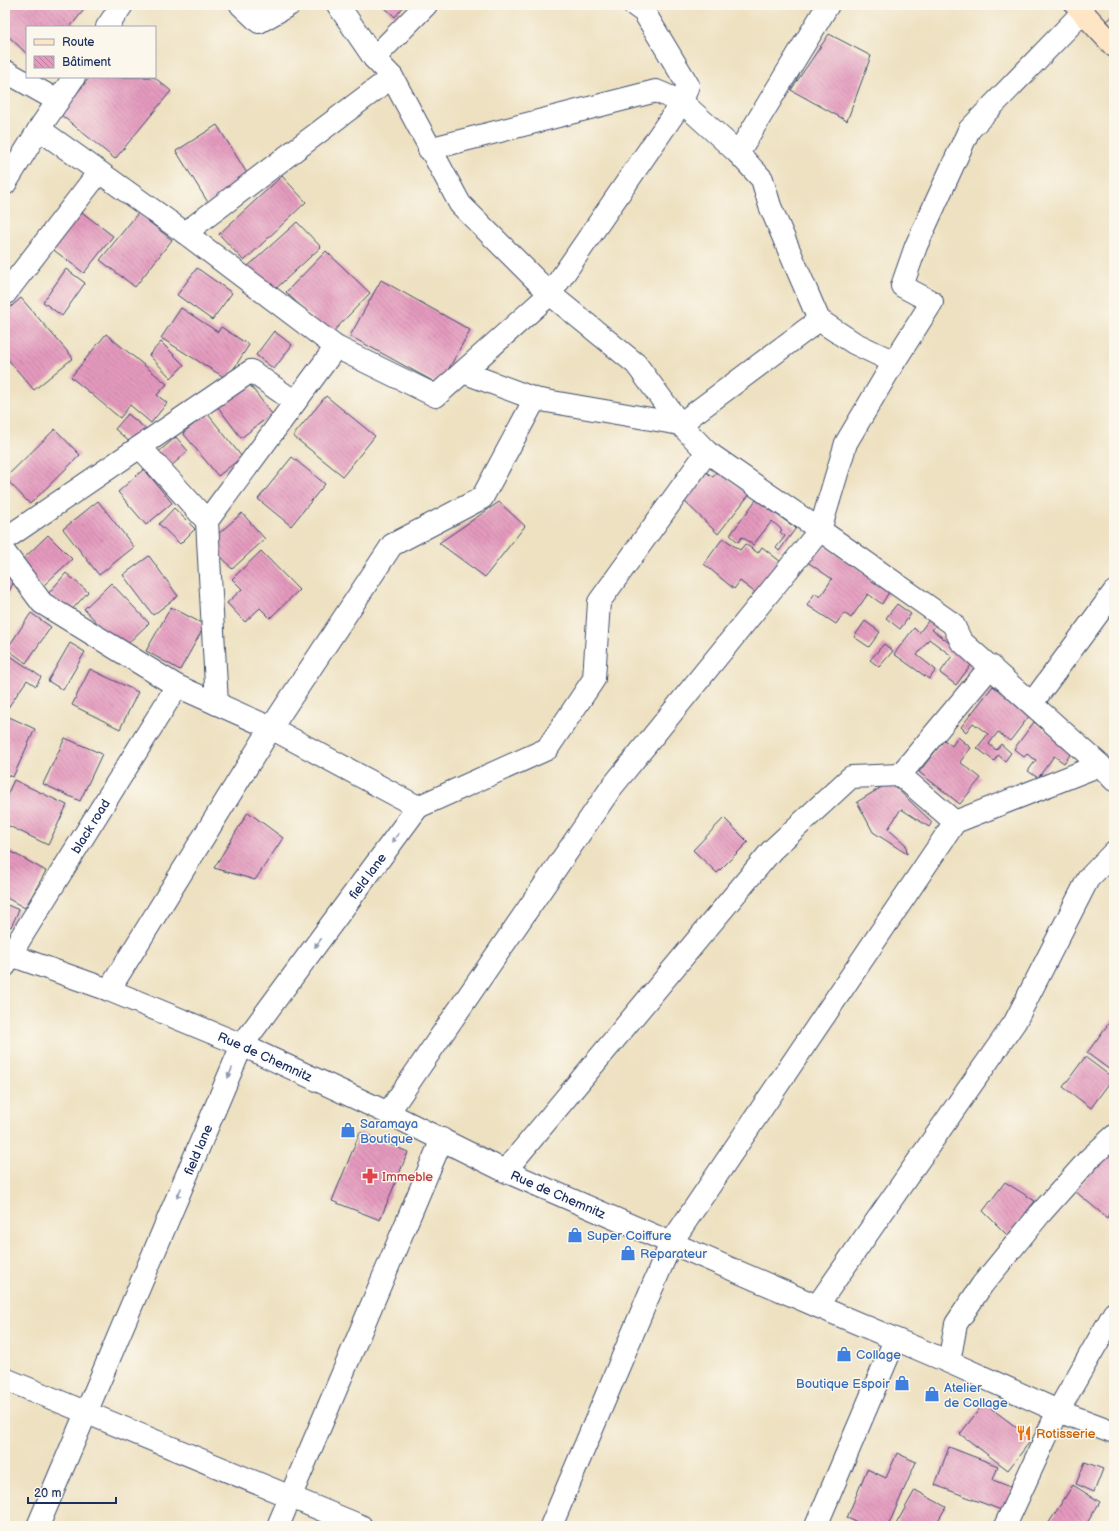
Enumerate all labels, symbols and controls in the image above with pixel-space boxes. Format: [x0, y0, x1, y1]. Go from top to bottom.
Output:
legend [26, 26, 156, 78]
text: Route [62, 35, 94, 50]
text: Bâtiment [62, 55, 111, 70]
street label: black road [68, 796, 114, 857]
one-way arrow [391, 833, 399, 844]
street label: field lane [346, 850, 390, 902]
one-way arrow [314, 937, 322, 948]
street label: Rue de Chemnitz [215, 1029, 315, 1086]
one-way arrow [227, 1068, 233, 1079]
place label: Saramaya Boutique [360, 1116, 418, 1147]
shop icon: Saramaya Boutique [339, 1121, 357, 1139]
street label: field lane [181, 1122, 216, 1177]
pharmacy icon: Immeble [361, 1167, 379, 1185]
street label: Rue de Chemnitz [508, 1167, 609, 1223]
place label: Immeble [382, 1169, 433, 1185]
one-way arrow [176, 1187, 182, 1198]
shop icon: Super Coiffure [566, 1226, 584, 1244]
place label: Super Coiffure [587, 1228, 672, 1244]
shop icon: Reparateur [619, 1244, 637, 1262]
place label: Reparateur [640, 1246, 707, 1262]
shop icon: Collage [835, 1345, 853, 1363]
place label: Collage [856, 1347, 901, 1363]
shop icon: Boutique Espoir [893, 1374, 911, 1392]
place label: Boutique Espoir [796, 1376, 890, 1392]
place label: Atelier de Collage [944, 1380, 1008, 1411]
shop icon: Atelier de Collage [923, 1385, 941, 1403]
restaurant icon: Rotisserie [1015, 1424, 1033, 1442]
place label: Rotisserie [1036, 1426, 1096, 1442]
scale bar [28, 1479, 116, 1505]
text: 20 m [34, 1486, 61, 1501]

